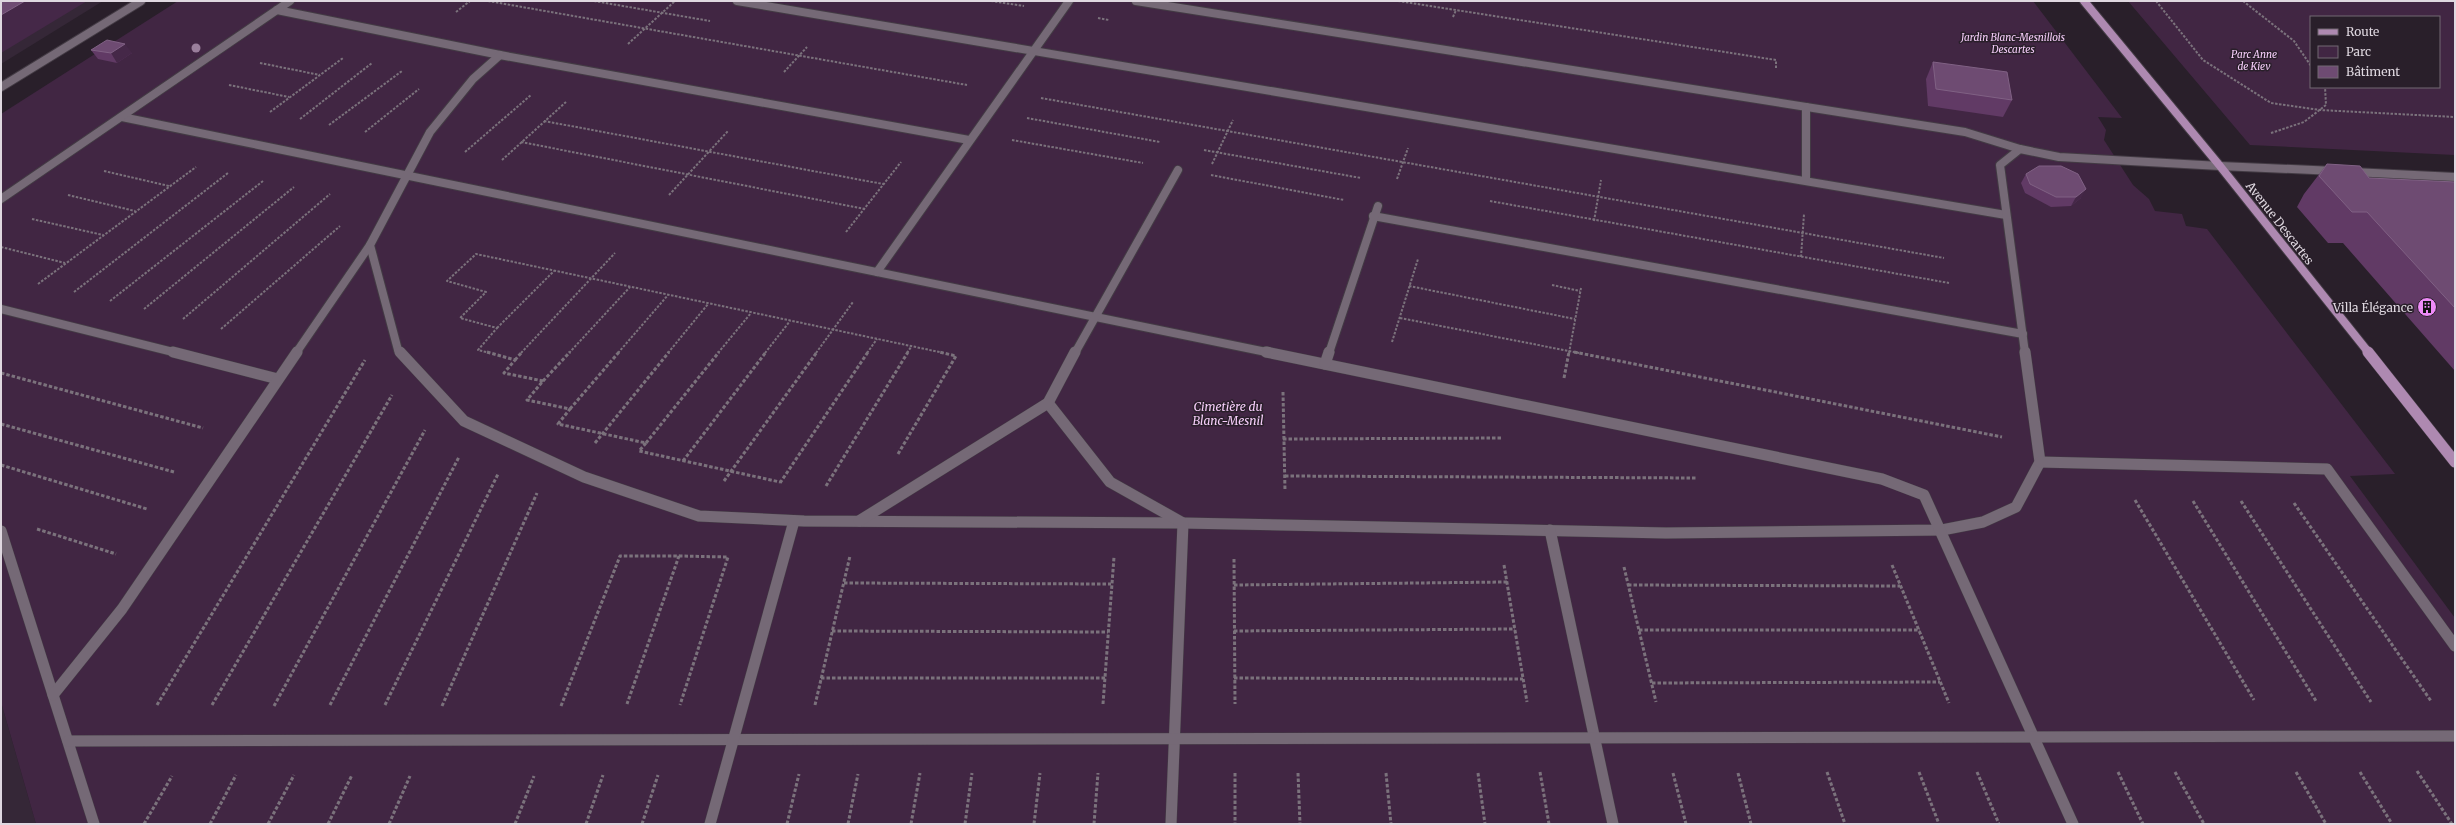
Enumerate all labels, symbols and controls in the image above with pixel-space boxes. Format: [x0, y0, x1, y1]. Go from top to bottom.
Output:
legend [2310, 16, 2440, 88]
text: Route [2346, 24, 2379, 39]
park label: Jardin Blanc-Mesnillois Descartes [1960, 31, 2065, 56]
text: Parc [2346, 44, 2371, 59]
park label: Parc Anne de Kiev [2231, 48, 2277, 73]
text: Bâtiment [2346, 64, 2400, 79]
street label: Avenue Descartes [2242, 178, 2317, 268]
building icon: Villa Élégance [2416, 296, 2438, 318]
place label: Villa Élégance [2332, 300, 2413, 315]
park label: Cimetière du Blanc-Mesnil [1192, 399, 1264, 428]

